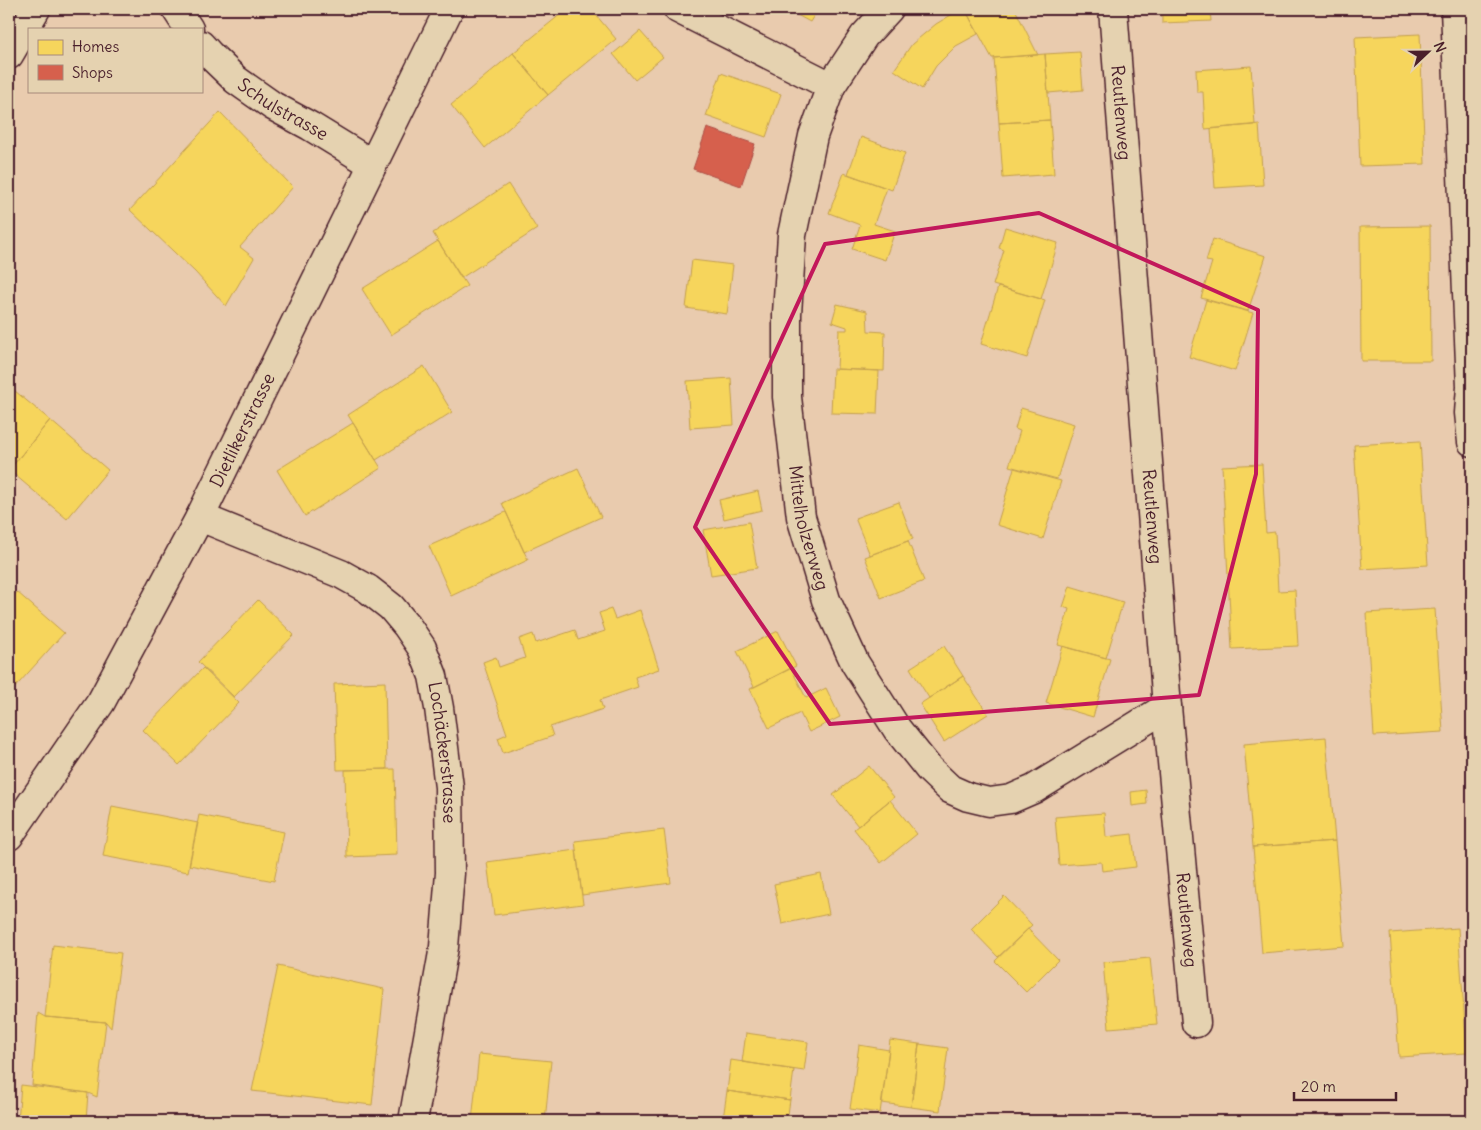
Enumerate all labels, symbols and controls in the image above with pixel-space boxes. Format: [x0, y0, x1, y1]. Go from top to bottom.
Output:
legend [28, 28, 202, 92]
north arrow [1404, 28, 1454, 78]
text: Homes [72, 37, 119, 56]
text: N [1430, 39, 1450, 55]
text: Shops [72, 63, 113, 82]
street label: Reutlenweg [1106, 64, 1137, 161]
street label: Schulstrasse [233, 73, 333, 145]
street label: Dietlikerstrasse [204, 369, 280, 491]
street label: Mittelholzerweg [784, 464, 834, 593]
street label: Reutlenweg [1138, 468, 1168, 565]
street label: Lochäckerstrasse [423, 680, 461, 823]
street label: Reutlenweg [1171, 871, 1203, 968]
scale bar [1294, 1070, 1396, 1102]
text: 20 m [1301, 1077, 1336, 1096]

